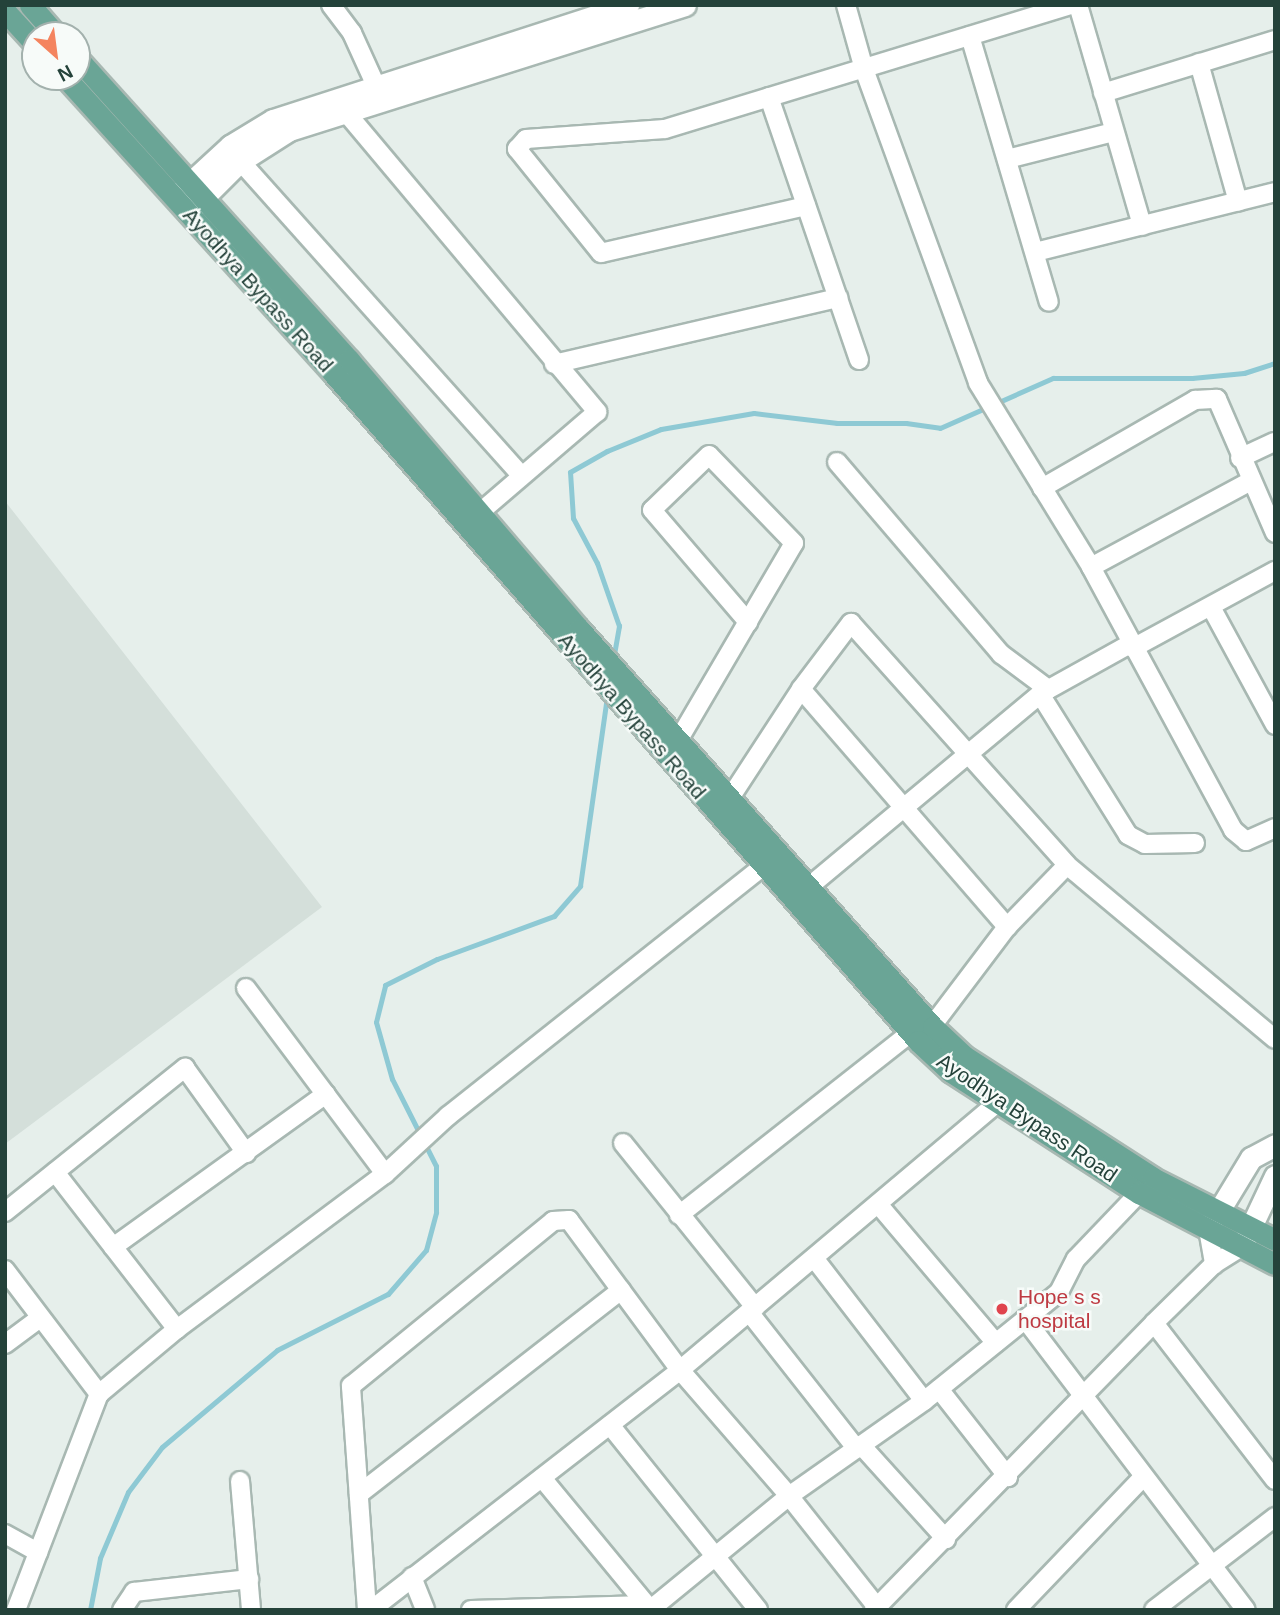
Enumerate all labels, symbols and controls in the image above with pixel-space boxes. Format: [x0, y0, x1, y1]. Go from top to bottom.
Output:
north arrow [21, 21, 91, 91]
text: N [54, 61, 76, 86]
street label: Ayodhya Bypass Road [178, 203, 338, 377]
street label: Ayodhya Bypass Road [553, 628, 711, 804]
street label: Ayodhya Bypass Road [932, 1048, 1122, 1188]
place label: Hope s s hospital [1018, 1284, 1101, 1334]
marker: Hope s s hospital [992, 1299, 1012, 1319]

